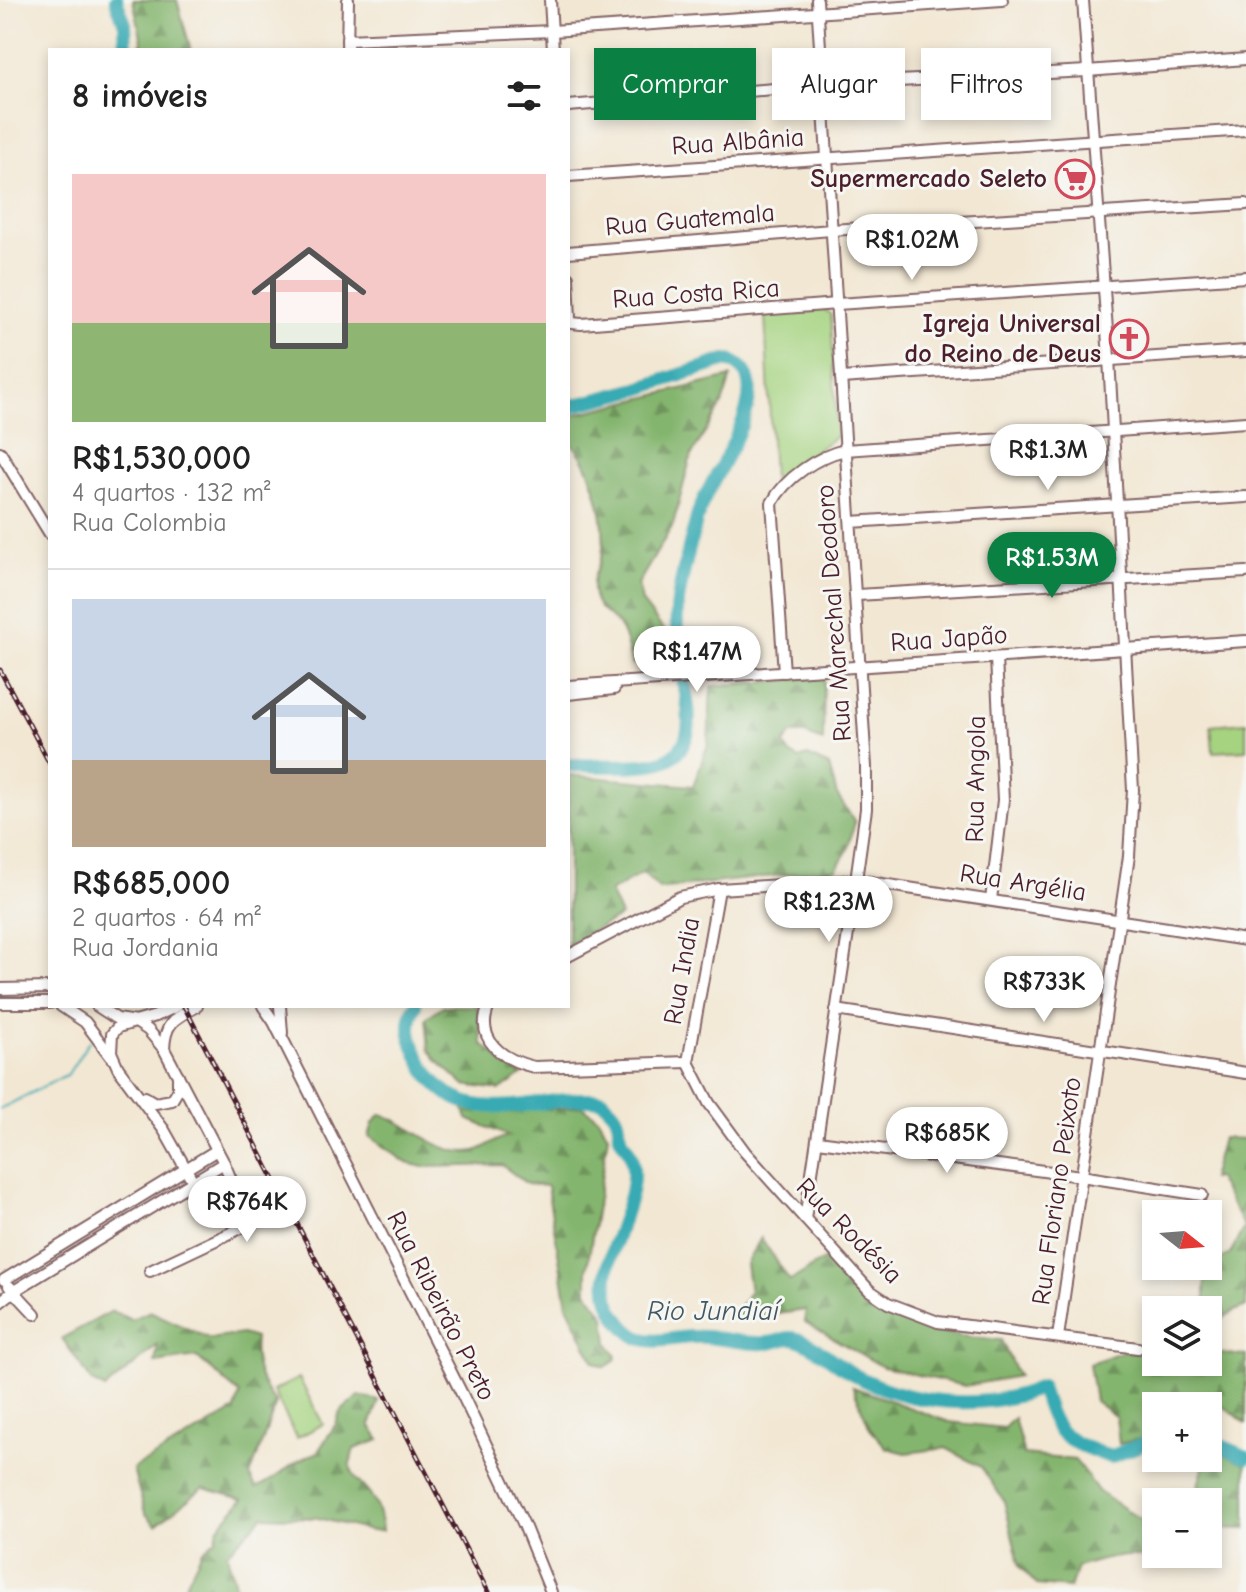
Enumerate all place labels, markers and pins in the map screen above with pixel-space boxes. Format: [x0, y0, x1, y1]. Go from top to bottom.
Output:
supermarket icon: Supermercado Seleto [1054, 158, 1096, 200]
place label: Supermercado Seleto [810, 164, 1047, 194]
pin: R$1.02M [838, 214, 986, 282]
place label: Igreja Universal do Reino de Deus [905, 309, 1101, 369]
church icon: Igreja Universal do Reino de Deus [1108, 318, 1150, 360]
pin: R$1.3M [983, 424, 1113, 492]
pin: R$1.53M [978, 532, 1126, 600]
pin: R$1.47M [623, 626, 771, 694]
pin: R$1.23M [755, 876, 903, 944]
pin: R$733K [979, 956, 1109, 1024]
pin: R$685K [882, 1107, 1012, 1175]
pin: R$764K [182, 1176, 312, 1244]

